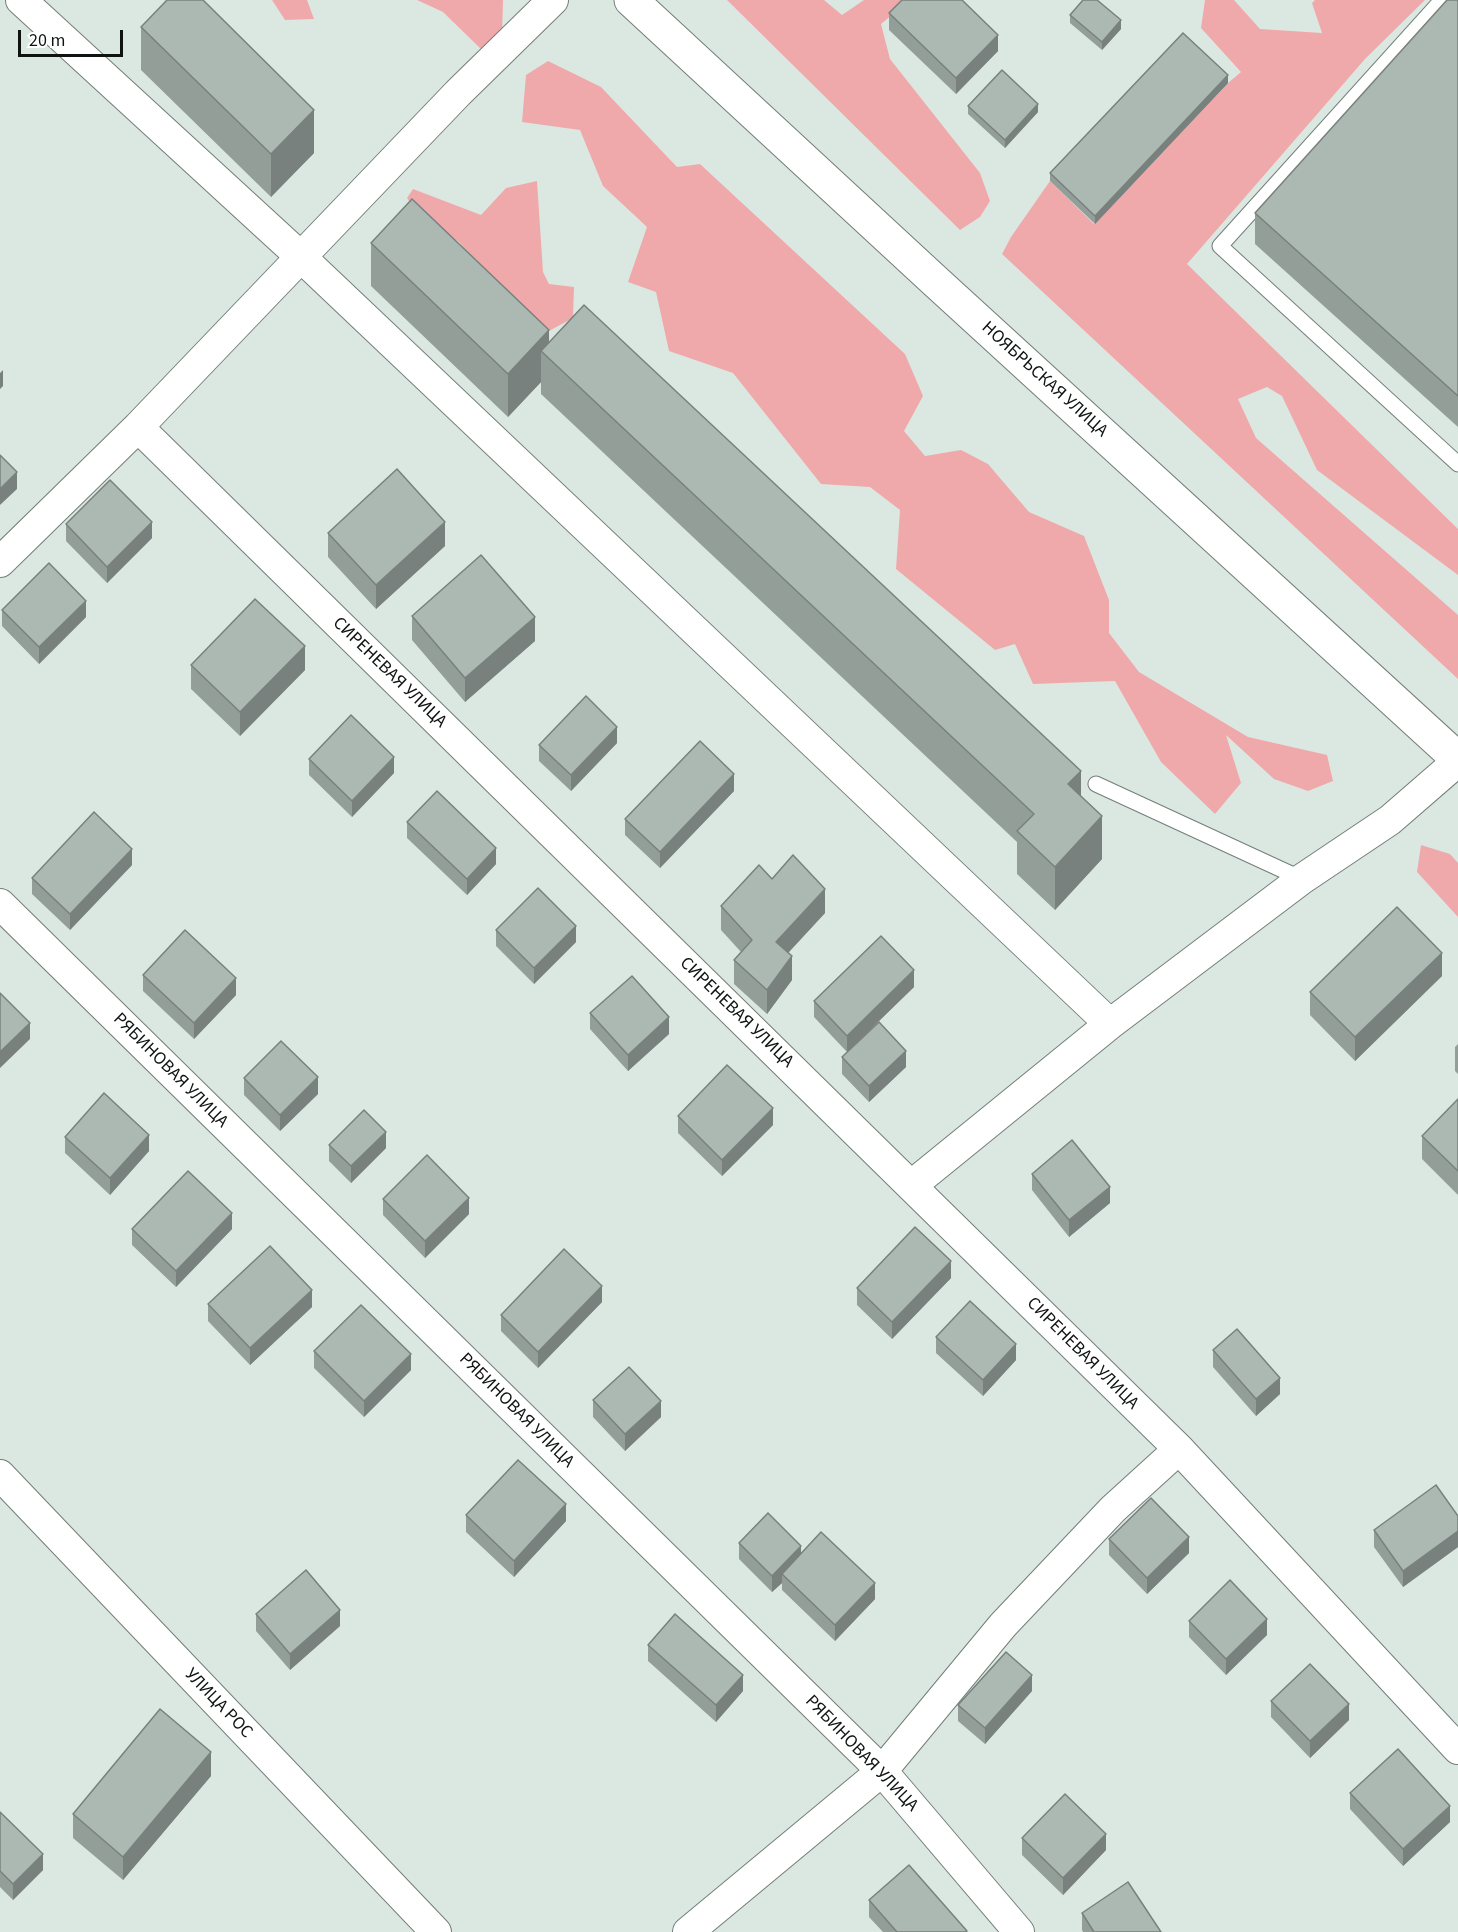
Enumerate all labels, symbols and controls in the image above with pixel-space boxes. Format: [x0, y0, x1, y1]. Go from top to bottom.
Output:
scale bar [21, 18, 126, 56]
text: 20 m [29, 28, 65, 53]
street label: НОЯБРЬСКАЯ УЛИЦА [976, 318, 1112, 442]
street label: СИРЕНЕВАЯ УЛИЦА [328, 613, 450, 733]
street label: СИРЕНЕВАЯ УЛИЦА [675, 953, 797, 1073]
street label: РЯБИНОВАЯ УЛИЦА [108, 1009, 232, 1133]
street label: СИРЕНЕВАЯ УЛИЦА [1021, 1293, 1143, 1415]
street label: РЯБИНОВАЯ УЛИЦА [454, 1349, 578, 1473]
street label: УЛИЦА РОС [179, 1665, 257, 1743]
street label: РЯБИНОВАЯ УЛИЦА [800, 1691, 922, 1817]

